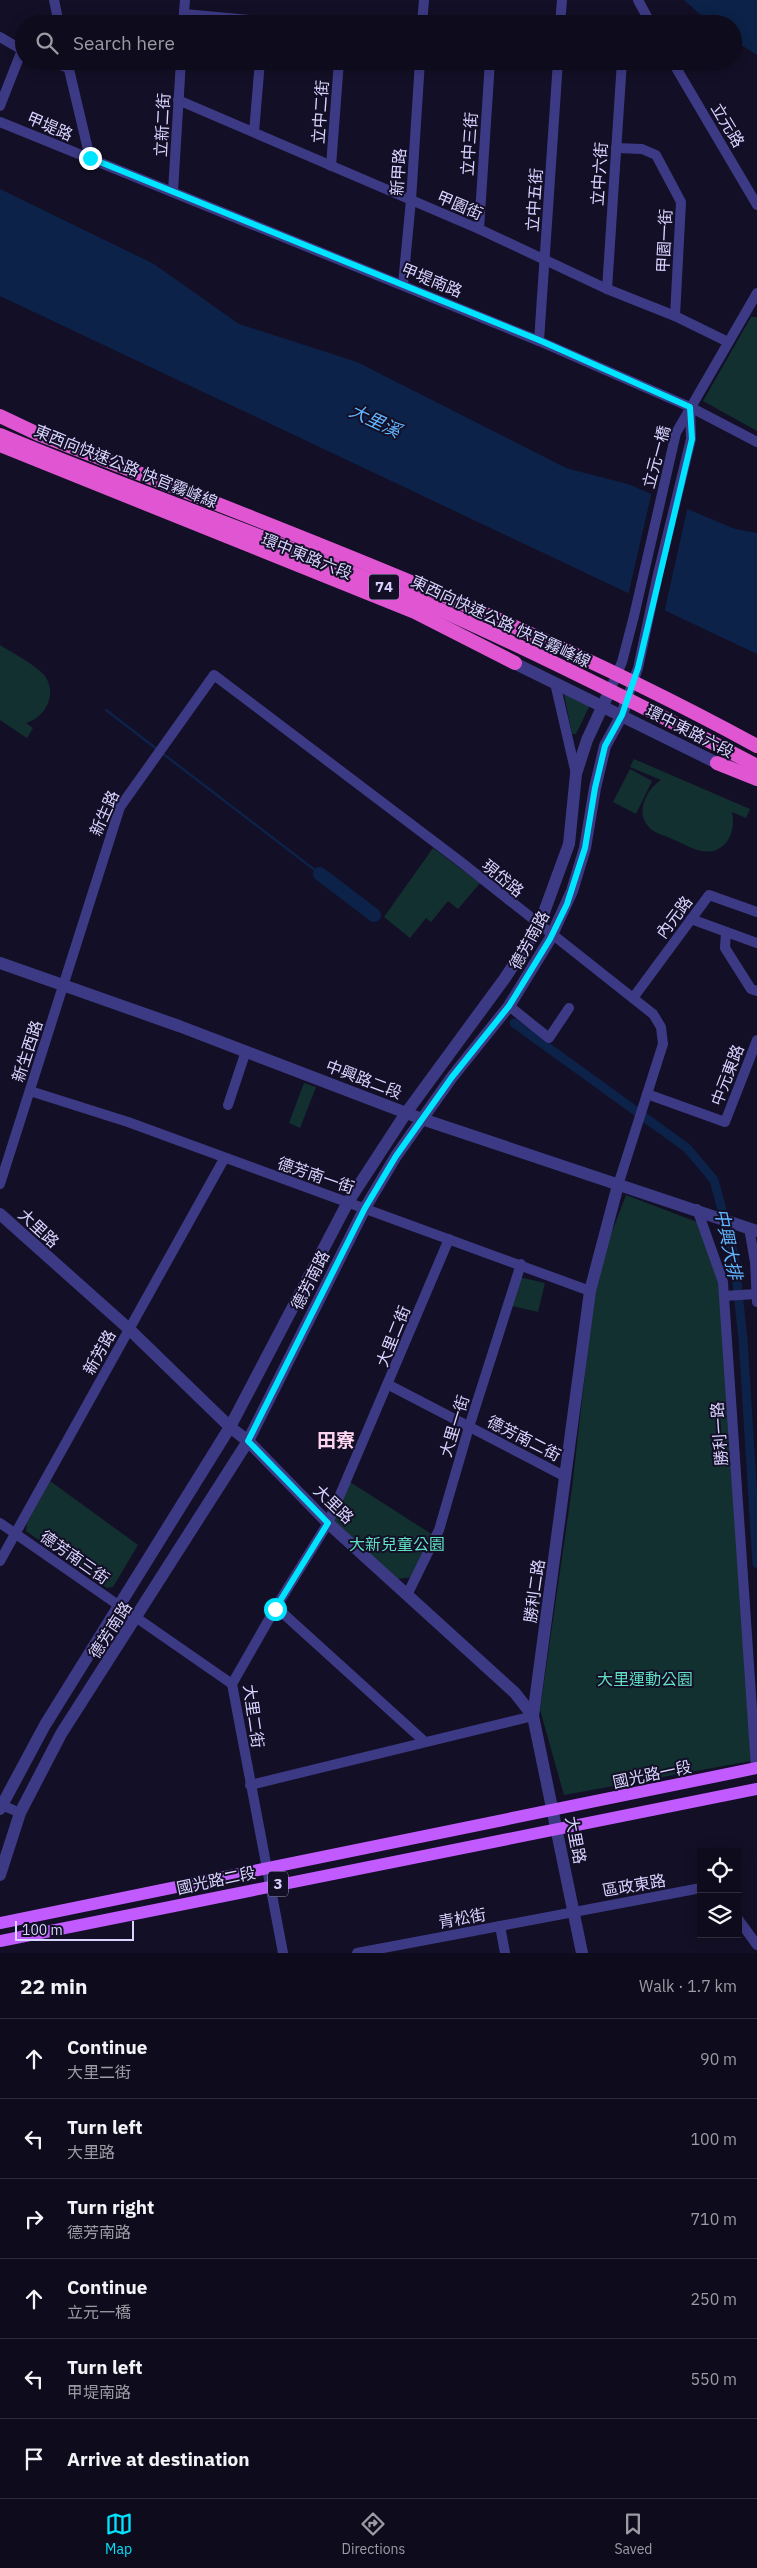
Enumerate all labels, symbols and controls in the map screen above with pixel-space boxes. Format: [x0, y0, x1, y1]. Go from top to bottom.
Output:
search box [15, 15, 742, 70]
icon: search [33, 29, 61, 57]
text: Search here [73, 31, 175, 55]
street label: 立中二街 [308, 79, 332, 145]
street label: 立新二街 [150, 93, 174, 157]
street label: 立元路 [707, 99, 749, 151]
street label: 甲堤路 [24, 107, 76, 145]
street label: 立中三街 [457, 111, 481, 177]
street label: 立中六街 [587, 141, 611, 207]
route end [79, 147, 102, 170]
street label: 新甲路 [386, 147, 410, 197]
street label: 立中五街 [522, 167, 546, 233]
street label: 甲園街 [434, 186, 486, 224]
street label: 甲園一街 [652, 209, 676, 273]
street label: 甲堤南路 [399, 259, 465, 301]
water label: 大里溪 [346, 399, 407, 444]
street label: 東西向快速公路 快官霧峰線 [31, 420, 221, 512]
street label: 立元一橋 [638, 423, 674, 491]
street label: 環中東路六段 [259, 529, 355, 583]
street label: 東西向快速公路 快官霧峰線 [408, 571, 594, 671]
road number: 74 [369, 574, 399, 600]
street label: 環中東路六段 [643, 700, 737, 762]
street label: 新生路 [85, 787, 123, 839]
street label: 現岱路 [478, 855, 528, 901]
street label: 內元路 [652, 892, 696, 942]
street label: 德芳南路 [505, 907, 553, 973]
street label: 新生西路 [8, 1017, 46, 1085]
street label: 中元東路 [706, 1042, 748, 1108]
street label: 中興路二段 [323, 1055, 405, 1103]
street label: 德芳南一街 [275, 1153, 357, 1197]
street label: 大里路 [15, 1204, 63, 1252]
water label: 中興大排 [710, 1206, 748, 1283]
street label: 德芳南路 [287, 1247, 333, 1313]
street label: 大里二街 [372, 1303, 414, 1369]
street label: 新芳路 [79, 1326, 119, 1378]
street label: 大里一街 [435, 1392, 473, 1460]
street label: 勝利一路 [707, 1401, 731, 1467]
street label: 德芳南二街 [484, 1411, 564, 1465]
district label: 田寮 [317, 1428, 355, 1452]
street label: 大里路 [310, 1480, 358, 1528]
street label: 德芳南三街 [36, 1526, 114, 1588]
park label: 大新兒童公園 [349, 1534, 445, 1554]
street label: 勝利二路 [520, 1558, 548, 1624]
street label: 德芳南路 [84, 1598, 136, 1662]
route start [264, 1598, 287, 1621]
park label: 大里運動公園 [597, 1669, 693, 1689]
street label: 大里二街 [240, 1683, 268, 1749]
street label: 國光路一段 [611, 1756, 693, 1792]
street label: 大里路 [562, 1815, 590, 1865]
map controls [697, 1848, 742, 1938]
button: locate [697, 1848, 742, 1893]
street label: 國光路二段 [175, 1862, 257, 1898]
street label: 區政東路 [601, 1870, 667, 1900]
road number: 3 [268, 1872, 288, 1896]
button: layers [697, 1893, 742, 1938]
street label: 青松街 [437, 1904, 487, 1932]
scale bar [15, 1918, 134, 1941]
text: 100 m [22, 1921, 63, 1939]
text: 22 min [20, 1972, 87, 2000]
text: Walk · 1.7 km [639, 1976, 737, 1996]
text: Continue [67, 2035, 147, 2059]
icon: ahead [20, 2045, 48, 2073]
text: 90 m [700, 2049, 737, 2069]
text: 大里二街 [67, 2062, 131, 2082]
text: Turn left [67, 2115, 143, 2139]
icon: left [20, 2125, 48, 2153]
text: 100 m [690, 2129, 737, 2149]
text: 大里路 [67, 2142, 115, 2162]
text: Turn right [67, 2195, 154, 2219]
icon: right [20, 2205, 48, 2233]
text: 710 m [690, 2209, 737, 2229]
text: 德芳南路 [67, 2222, 131, 2242]
text: Continue [67, 2275, 147, 2299]
icon: ahead [20, 2285, 48, 2313]
text: 250 m [690, 2289, 737, 2309]
text: 立元一橋 [67, 2302, 131, 2322]
text: Turn left [67, 2355, 143, 2379]
icon: left [20, 2365, 48, 2393]
text: 550 m [690, 2369, 737, 2389]
text: 甲堤南路 [67, 2382, 131, 2402]
icon: arrive [20, 2445, 48, 2473]
text: Arrive at destination [67, 2447, 250, 2471]
tab: Map [105, 2510, 133, 2558]
tab: Directions [342, 2510, 405, 2558]
tab: Saved [614, 2510, 652, 2558]

